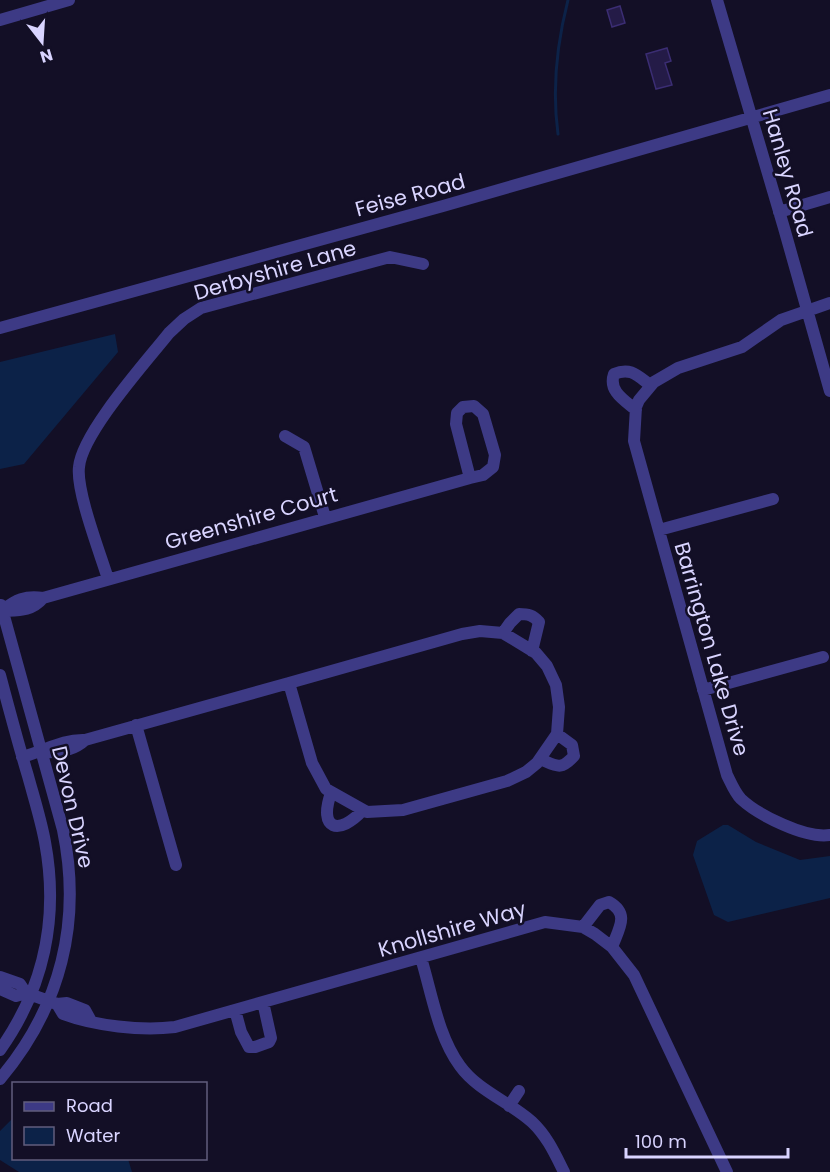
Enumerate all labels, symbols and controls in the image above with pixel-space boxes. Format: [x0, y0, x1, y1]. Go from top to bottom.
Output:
north arrow [12, 12, 72, 72]
text: N [37, 43, 55, 69]
street label: Hanley Road [756, 105, 820, 241]
street label: Feise Road [352, 166, 468, 224]
street label: Derbyshire Lane [191, 233, 359, 307]
street label: Greenshire Court [161, 479, 341, 557]
street label: Barrington Lake Drive [668, 539, 756, 759]
street label: Devon Drive [45, 743, 101, 871]
street label: Knollshire Way [375, 894, 529, 964]
legend [12, 1082, 207, 1160]
text: Road [66, 1093, 113, 1118]
scale bar [626, 1121, 788, 1159]
text: Water [66, 1123, 120, 1148]
text: 100 m [635, 1129, 687, 1154]

